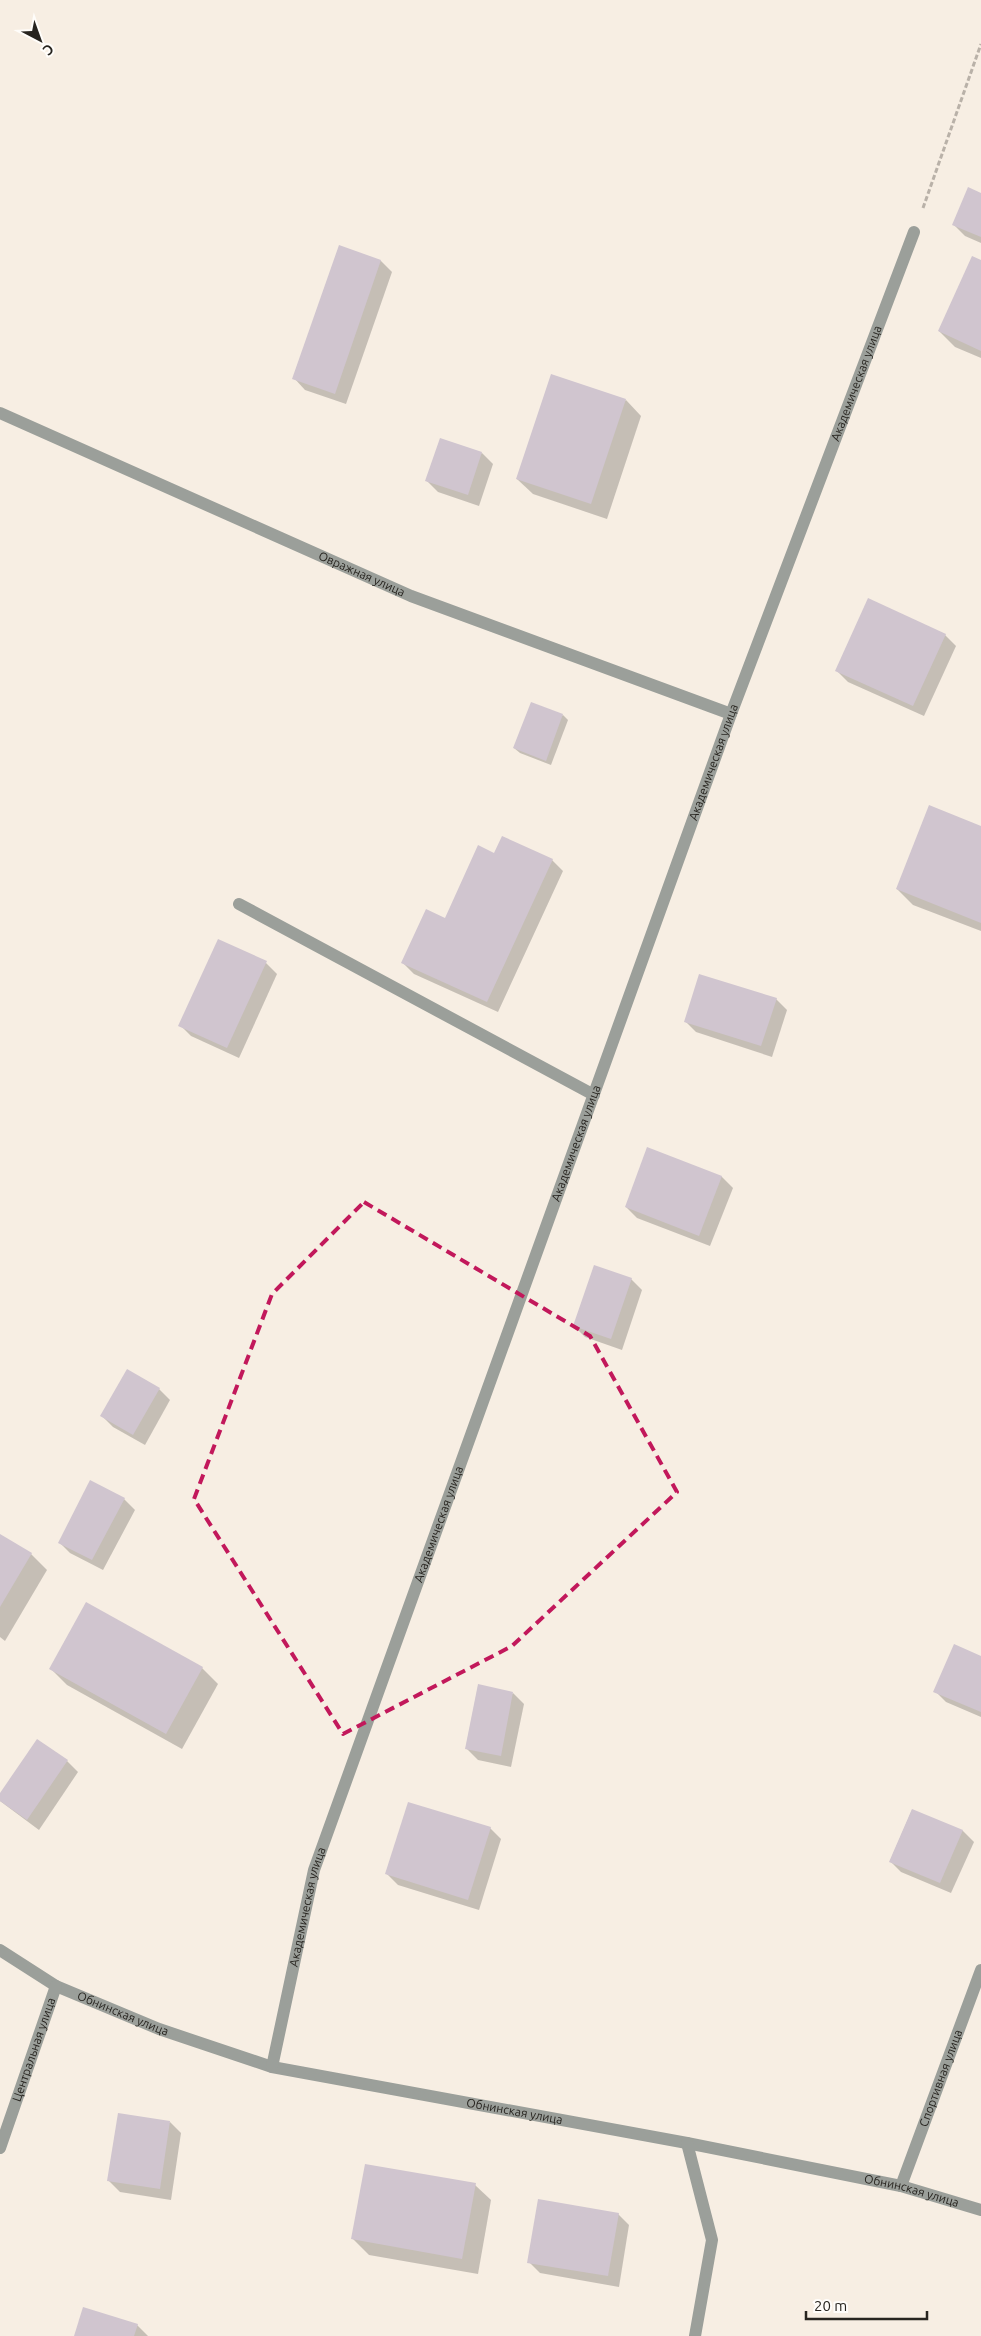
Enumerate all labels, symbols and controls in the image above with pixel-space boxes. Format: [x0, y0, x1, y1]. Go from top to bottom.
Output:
north arrow [15, 15, 65, 65]
text: С [40, 41, 57, 59]
street label: Академическая улица [828, 324, 884, 443]
street label: Овражная улица [317, 549, 407, 599]
street label: Академическая улица [686, 702, 740, 822]
street label: Академическая улица [549, 1083, 603, 1203]
street label: Академическая улица [411, 1464, 465, 1584]
street label: Академическая улица [287, 1845, 328, 1968]
street label: Обнинская улица [76, 1989, 170, 2038]
street label: Центральная улица [10, 1996, 57, 2103]
street label: Спортивная улица [917, 2028, 964, 2128]
street label: Обнинская улица [466, 2096, 564, 2126]
street label: Обнинская улица [863, 2172, 961, 2209]
scale bar [806, 2288, 927, 2320]
text: 20 m [814, 2297, 847, 2314]

